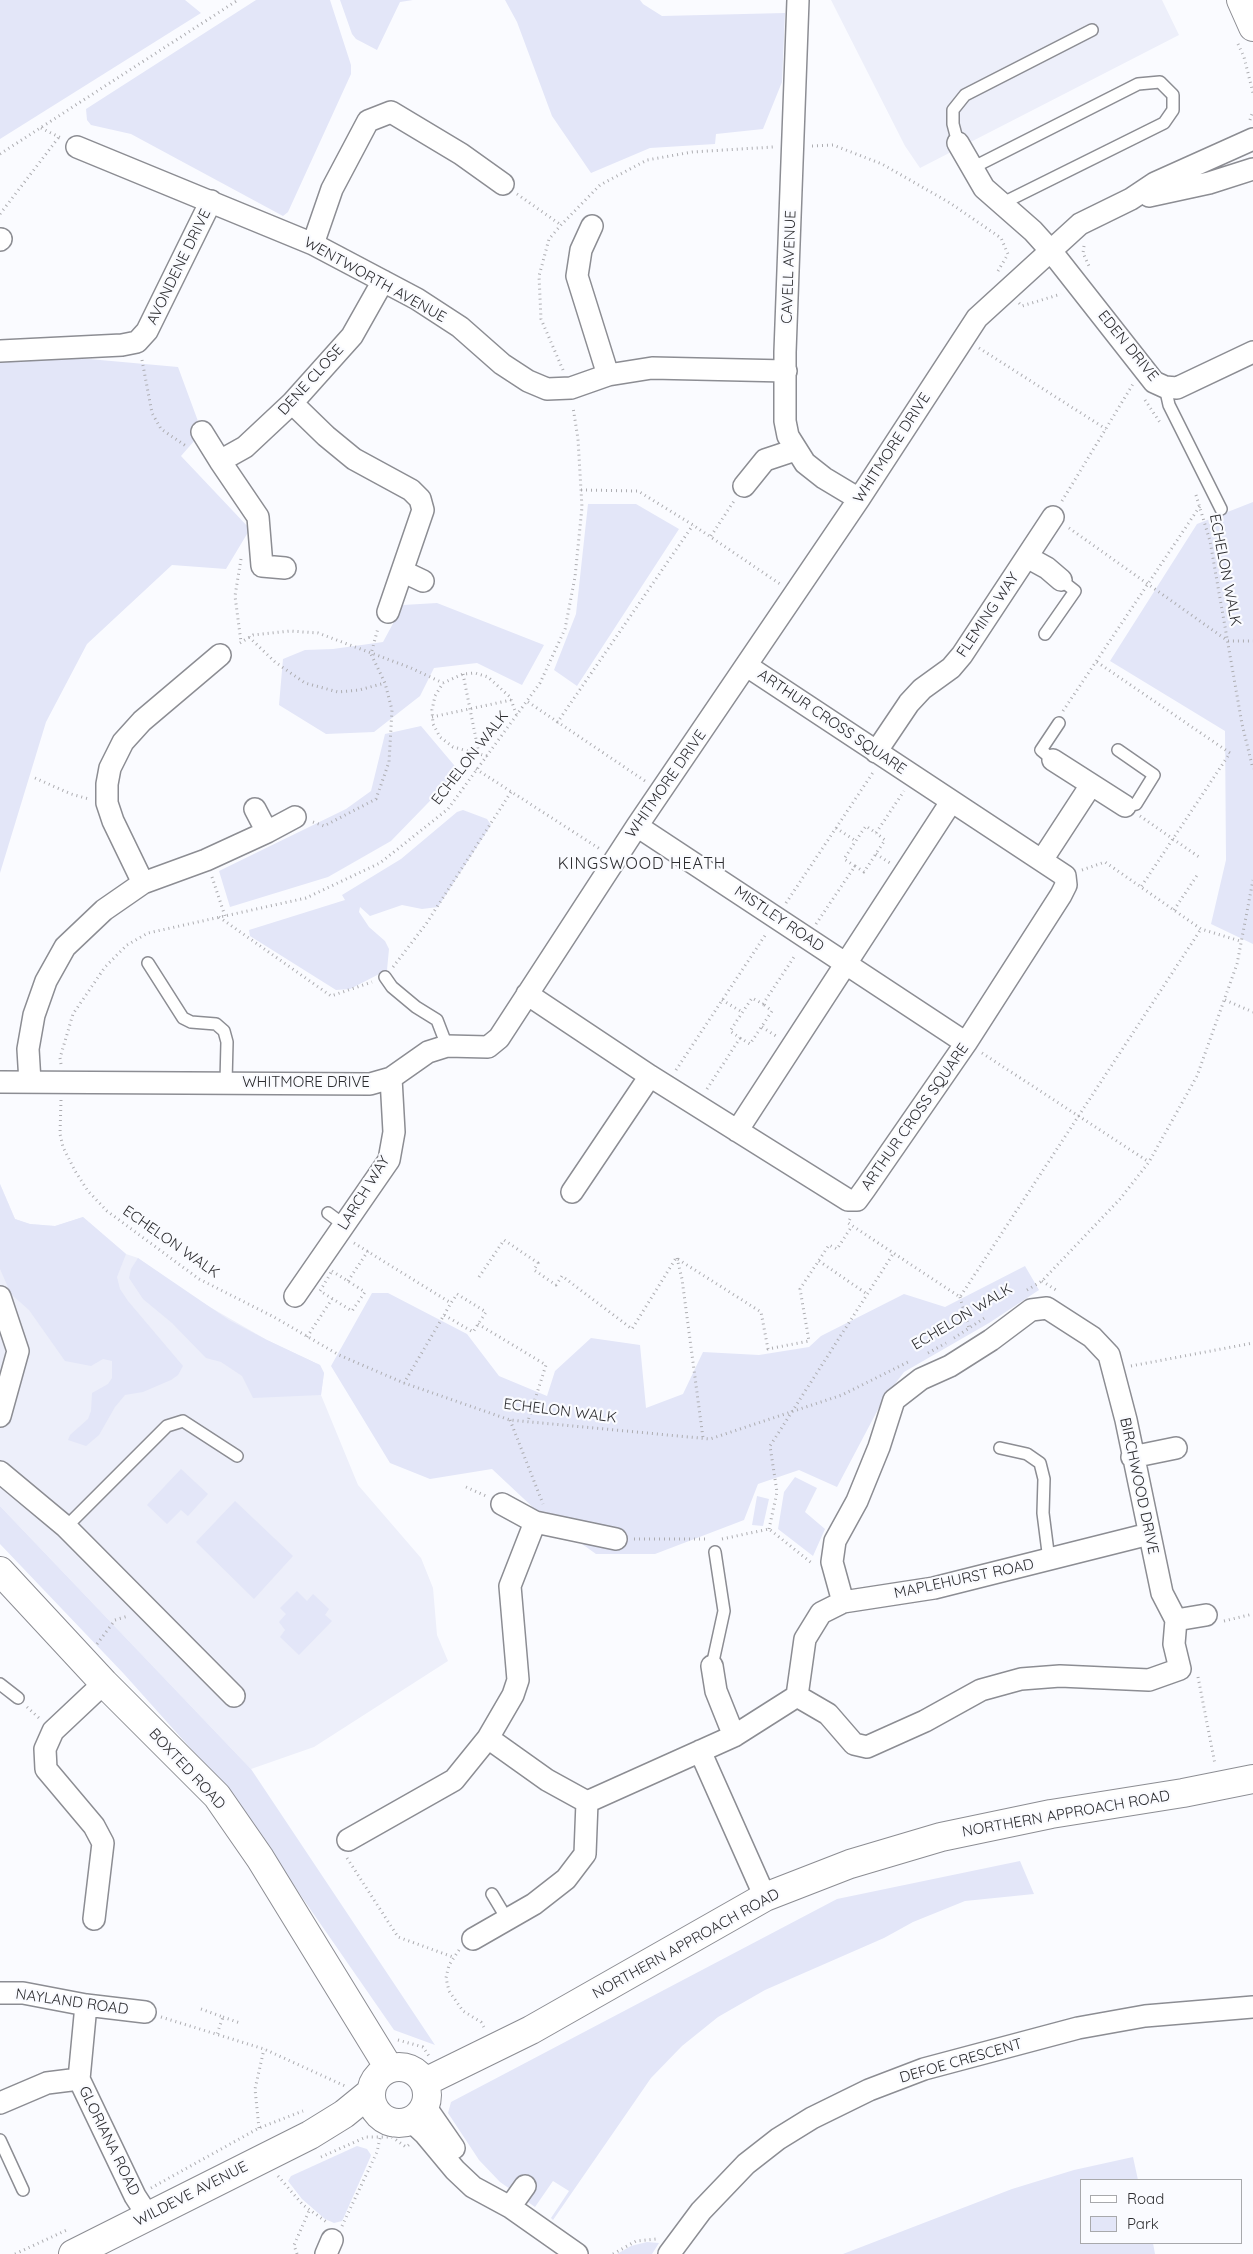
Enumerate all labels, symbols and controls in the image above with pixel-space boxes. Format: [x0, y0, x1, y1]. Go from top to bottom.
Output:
street label: AVONDENE DRIVE [143, 206, 215, 328]
street label: CAVELL AVENUE [778, 210, 800, 324]
street label: WENTWORTH AVENUE [301, 233, 449, 327]
street label: EDEN DRIVE [1094, 307, 1162, 385]
street label: DENE CLOSE [275, 341, 347, 419]
street label: WHITMORE DRIVE [850, 390, 934, 506]
street label: ECHELON WALK [1205, 512, 1245, 628]
street label: FLEMING WAY [953, 569, 1023, 661]
street label: ARTHUR CROSS SQUARE [754, 666, 910, 778]
street label: ECHELON WALK [428, 708, 512, 808]
street label: WHITMORE DRIVE [622, 727, 710, 841]
district label: KINGSWOOD HEATH [556, 854, 728, 874]
street label: MISTLEY ROAD [731, 882, 827, 956]
street label: ARTHUR CROSS SQUARE [857, 1040, 973, 1194]
street label: WHITMORE DRIVE [242, 1073, 370, 1091]
street label: LARCH WAY [334, 1153, 394, 1233]
street label: ECHELON WALK [119, 1202, 223, 1282]
street label: ECHELON WALK [909, 1280, 1015, 1354]
street label: ECHELON WALK [502, 1395, 618, 1427]
street label: BIRCHWOOD DRIVE [1116, 1416, 1162, 1556]
street label: MAPLEHURST ROAD [892, 1555, 1036, 1603]
street label: BOXTED ROAD [145, 1725, 229, 1813]
street label: NORTHERN APPROACH ROAD [961, 1787, 1171, 1841]
street label: NORTHERN APPROACH ROAD [589, 1885, 783, 2003]
street label: NAYLAND ROAD [14, 1985, 130, 2019]
street label: DEFOE CRESCENT [898, 2035, 1024, 2087]
street label: GLORIANA ROAD [75, 2083, 143, 2199]
street label: WILDEVE AVENUE [131, 2158, 251, 2230]
legend [1080, 2179, 1243, 2244]
text: Road [1127, 2189, 1164, 2208]
text: Park [1127, 2214, 1159, 2233]

